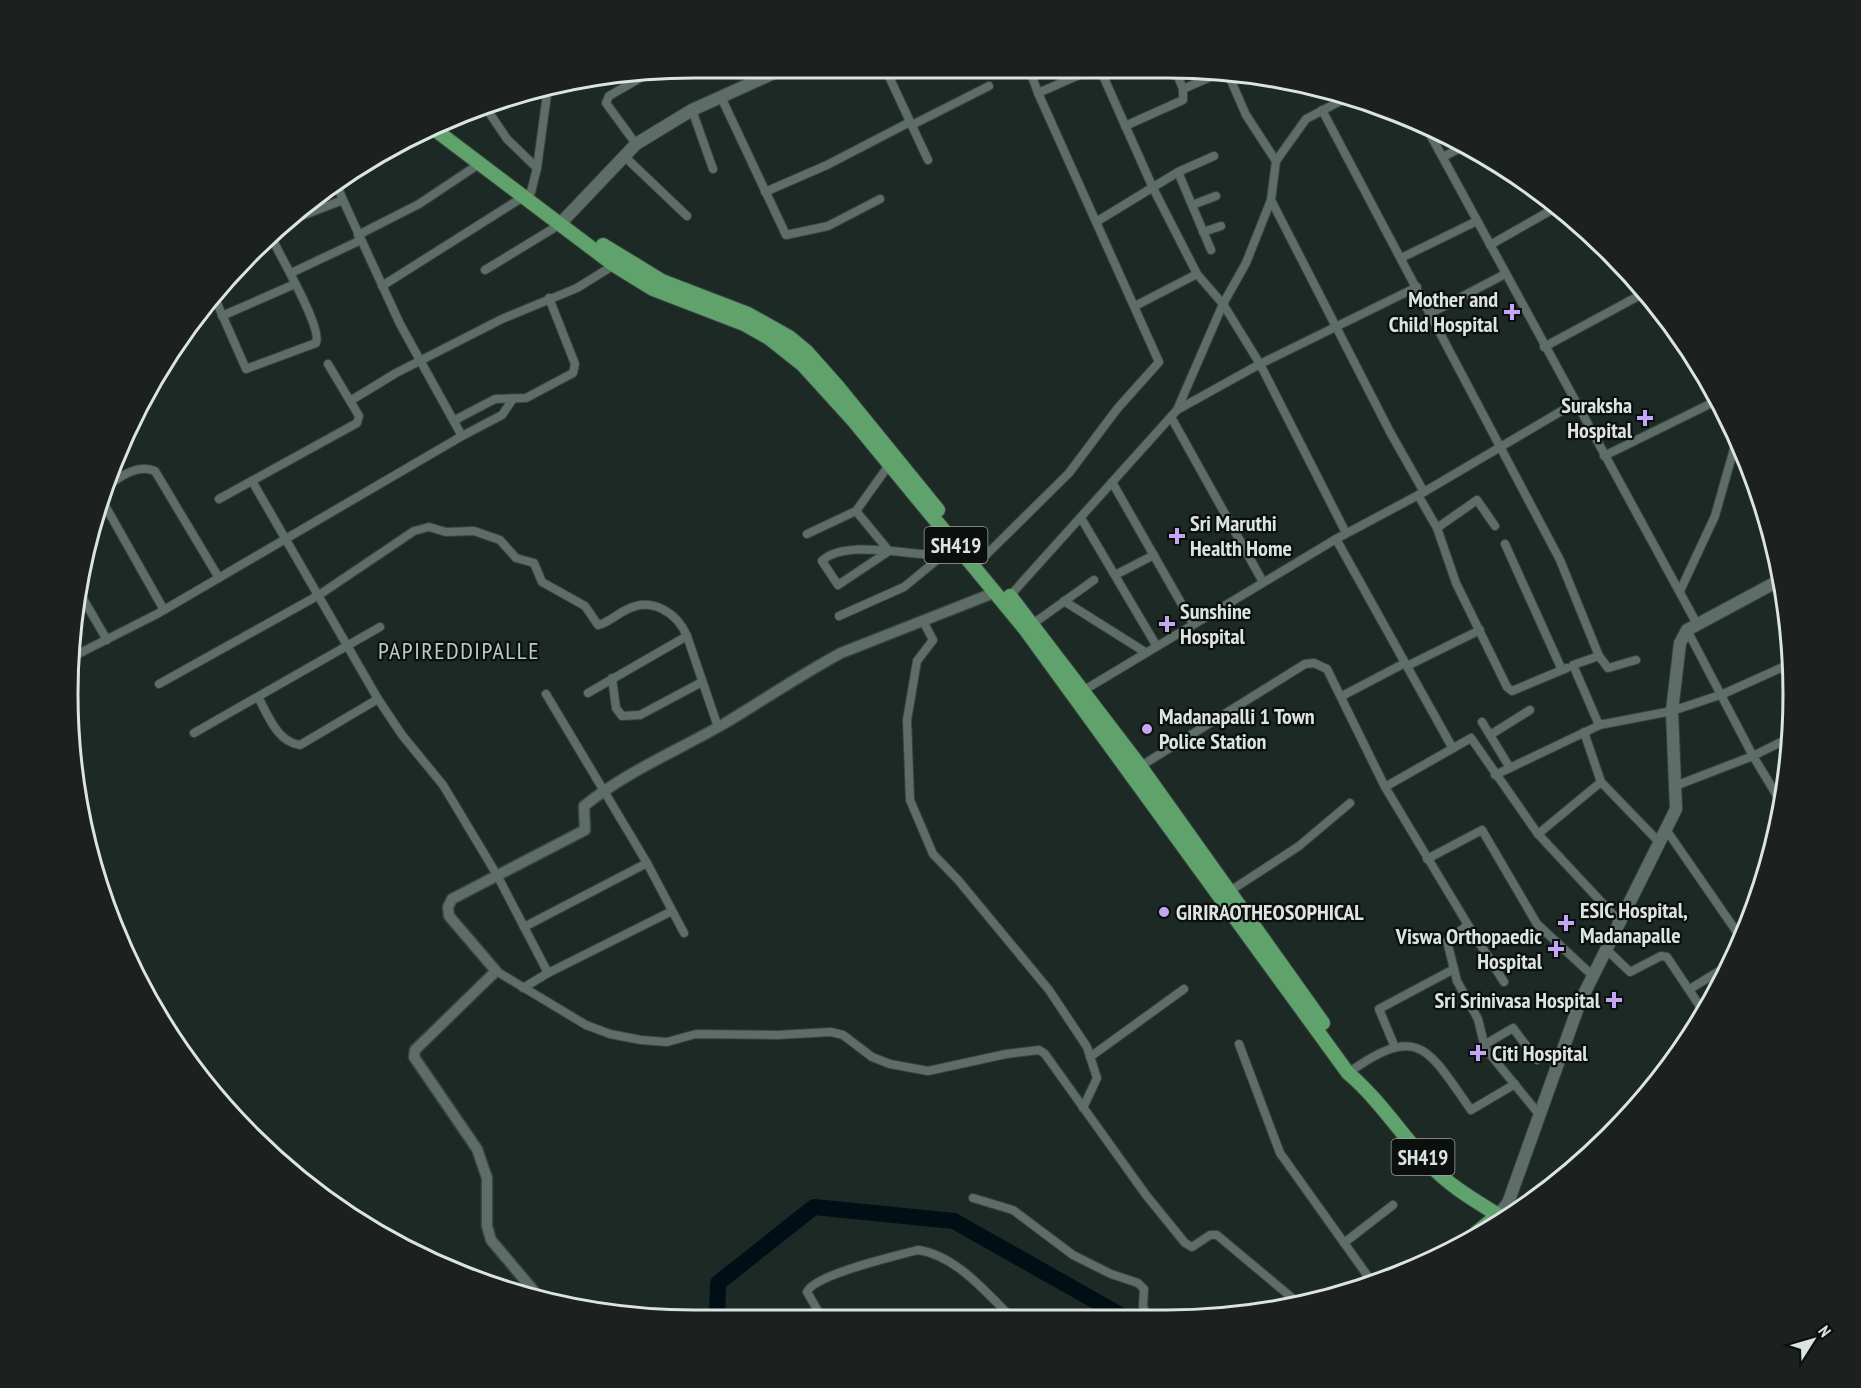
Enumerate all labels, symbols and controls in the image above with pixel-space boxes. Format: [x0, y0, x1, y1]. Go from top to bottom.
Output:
place label: Mother and Child Hospital [1389, 285, 1499, 338]
marker: Mother and Child Hospital [1503, 303, 1521, 321]
place label: Suraksha Hospital [1561, 391, 1633, 444]
marker: Suraksha Hospital [1636, 409, 1654, 427]
place label: Sri Maruthi Health Home [1190, 509, 1292, 562]
road number: SH419 [924, 527, 988, 563]
marker: Sri Maruthi Health Home [1168, 527, 1186, 545]
place label: Sunshine Hospital [1180, 597, 1251, 650]
marker: Sunshine Hospital [1158, 615, 1176, 633]
district label: PAPIREDDIPALLE [378, 635, 540, 666]
place label: Madanapalli 1 Town Police Station [1159, 702, 1315, 755]
marker: Madanapalli 1 Town Police Station [1140, 722, 1154, 736]
place label: ESIC Hospital, Madanapalle [1580, 896, 1688, 949]
place label: GIRIRAOTHEOSOPHICAL [1176, 898, 1364, 926]
marker: GIRIRAOTHEOSOPHICAL [1157, 905, 1171, 919]
marker: ESIC Hospital, Madanapalle [1557, 914, 1575, 932]
place label: Viswa Orthopaedic Hospital [1395, 922, 1543, 975]
marker: Viswa Orthopaedic Hospital [1547, 940, 1565, 958]
place label: Sri Srinivasa Hospital [1435, 986, 1601, 1014]
marker: Sri Srinivasa Hospital [1605, 991, 1623, 1009]
place label: Citi Hospital [1492, 1039, 1588, 1067]
marker: Citi Hospital [1469, 1044, 1487, 1062]
road number: SH419 [1392, 1139, 1454, 1175]
north arrow [1783, 1310, 1843, 1370]
text: N [1814, 1322, 1836, 1340]

